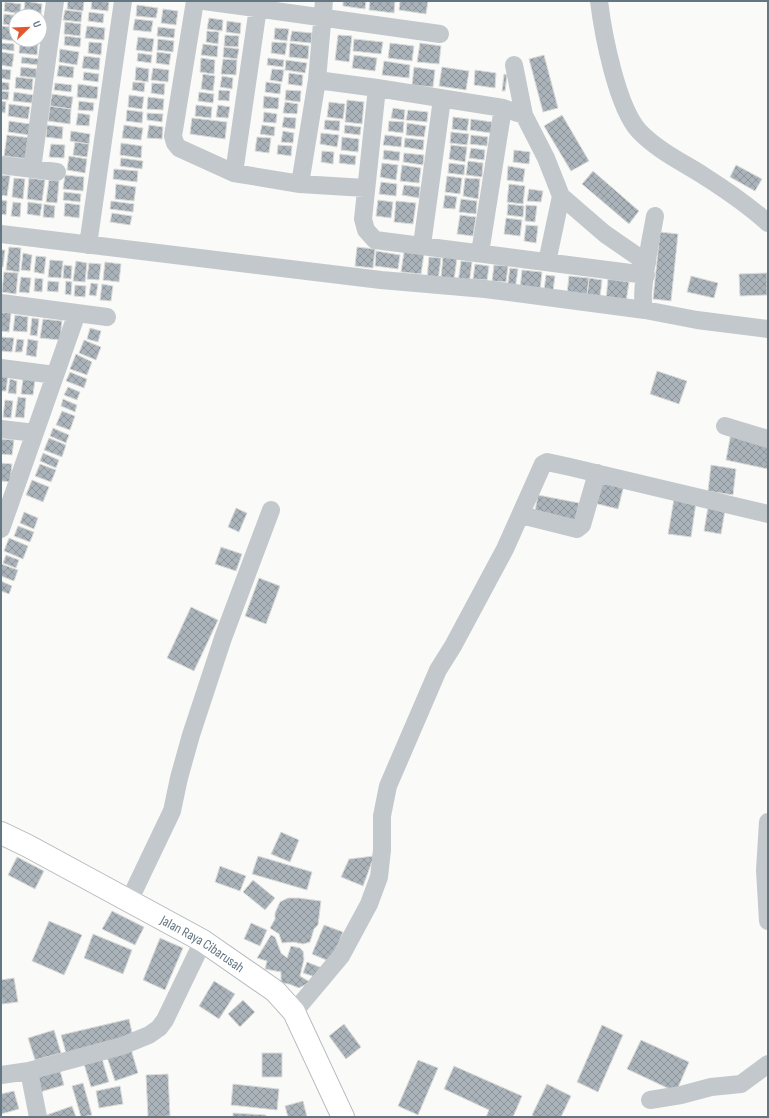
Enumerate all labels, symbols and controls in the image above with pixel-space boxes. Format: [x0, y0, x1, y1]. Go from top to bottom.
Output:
north arrow [8, 8, 48, 48]
text: U [30, 19, 44, 30]
street label: Jalan Raya Cibarusah [157, 911, 248, 976]

